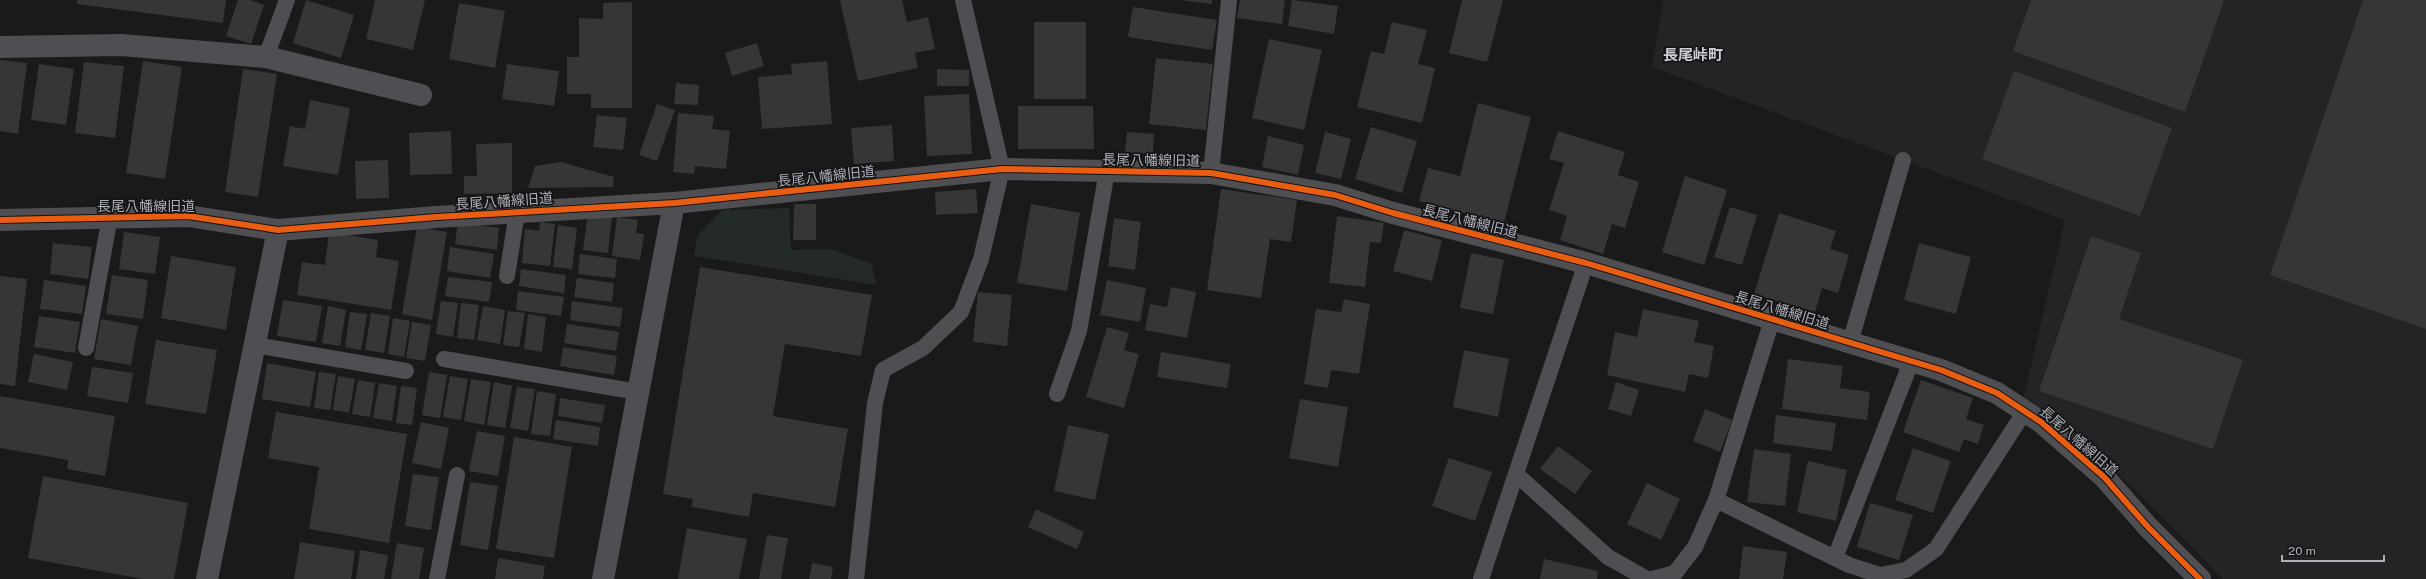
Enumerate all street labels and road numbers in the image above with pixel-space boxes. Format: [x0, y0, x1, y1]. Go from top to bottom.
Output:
street label: 長尾八幡線旧道 [1102, 151, 1200, 169]
street label: 長尾八幡線旧道 [776, 163, 876, 189]
street label: 長尾八幡線旧道 [455, 190, 553, 212]
street label: 長尾八幡線旧道 [97, 198, 195, 214]
street label: 長尾八幡線旧道 [1421, 201, 1519, 241]
street label: 長尾八幡線旧道 [1733, 288, 1831, 332]
street label: 長尾八幡線旧道 [2037, 403, 2121, 479]

